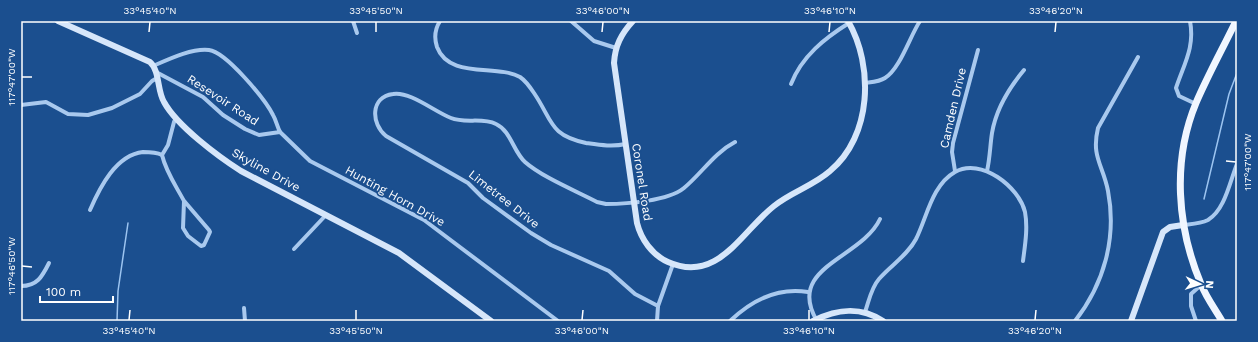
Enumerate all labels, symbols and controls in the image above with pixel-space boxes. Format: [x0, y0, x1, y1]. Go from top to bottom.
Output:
text: 33°45'40"N [123, 5, 177, 16]
text: 33°45'50"N [349, 5, 403, 16]
text: 33°46'00"N [576, 5, 630, 16]
text: 33°46'10"N [804, 5, 856, 16]
text: 33°46'20"N [1029, 5, 1083, 16]
text: 117°47'00"W [6, 48, 17, 106]
street label: Camden Drive [937, 66, 969, 150]
street label: Resevoir Road [185, 72, 261, 128]
text: 117°47'00"W [1242, 133, 1253, 191]
street label: Coronel Road [629, 142, 655, 222]
street label: Skyline Drive [229, 145, 303, 195]
street label: Hunting Horn Drive [343, 163, 447, 229]
street label: Limetree Drive [466, 167, 542, 231]
text: 117°46'50"W [6, 237, 17, 295]
north arrow [1180, 264, 1220, 304]
scale bar [40, 278, 113, 304]
text: N [1203, 280, 1216, 289]
text: 100 m [46, 285, 81, 299]
text: 33°45'40"N [102, 325, 156, 336]
text: 33°45'50"N [329, 325, 383, 336]
text: 33°46'00"N [555, 325, 609, 336]
text: 33°46'10"N [783, 325, 835, 336]
text: 33°46'20"N [1008, 325, 1062, 336]

